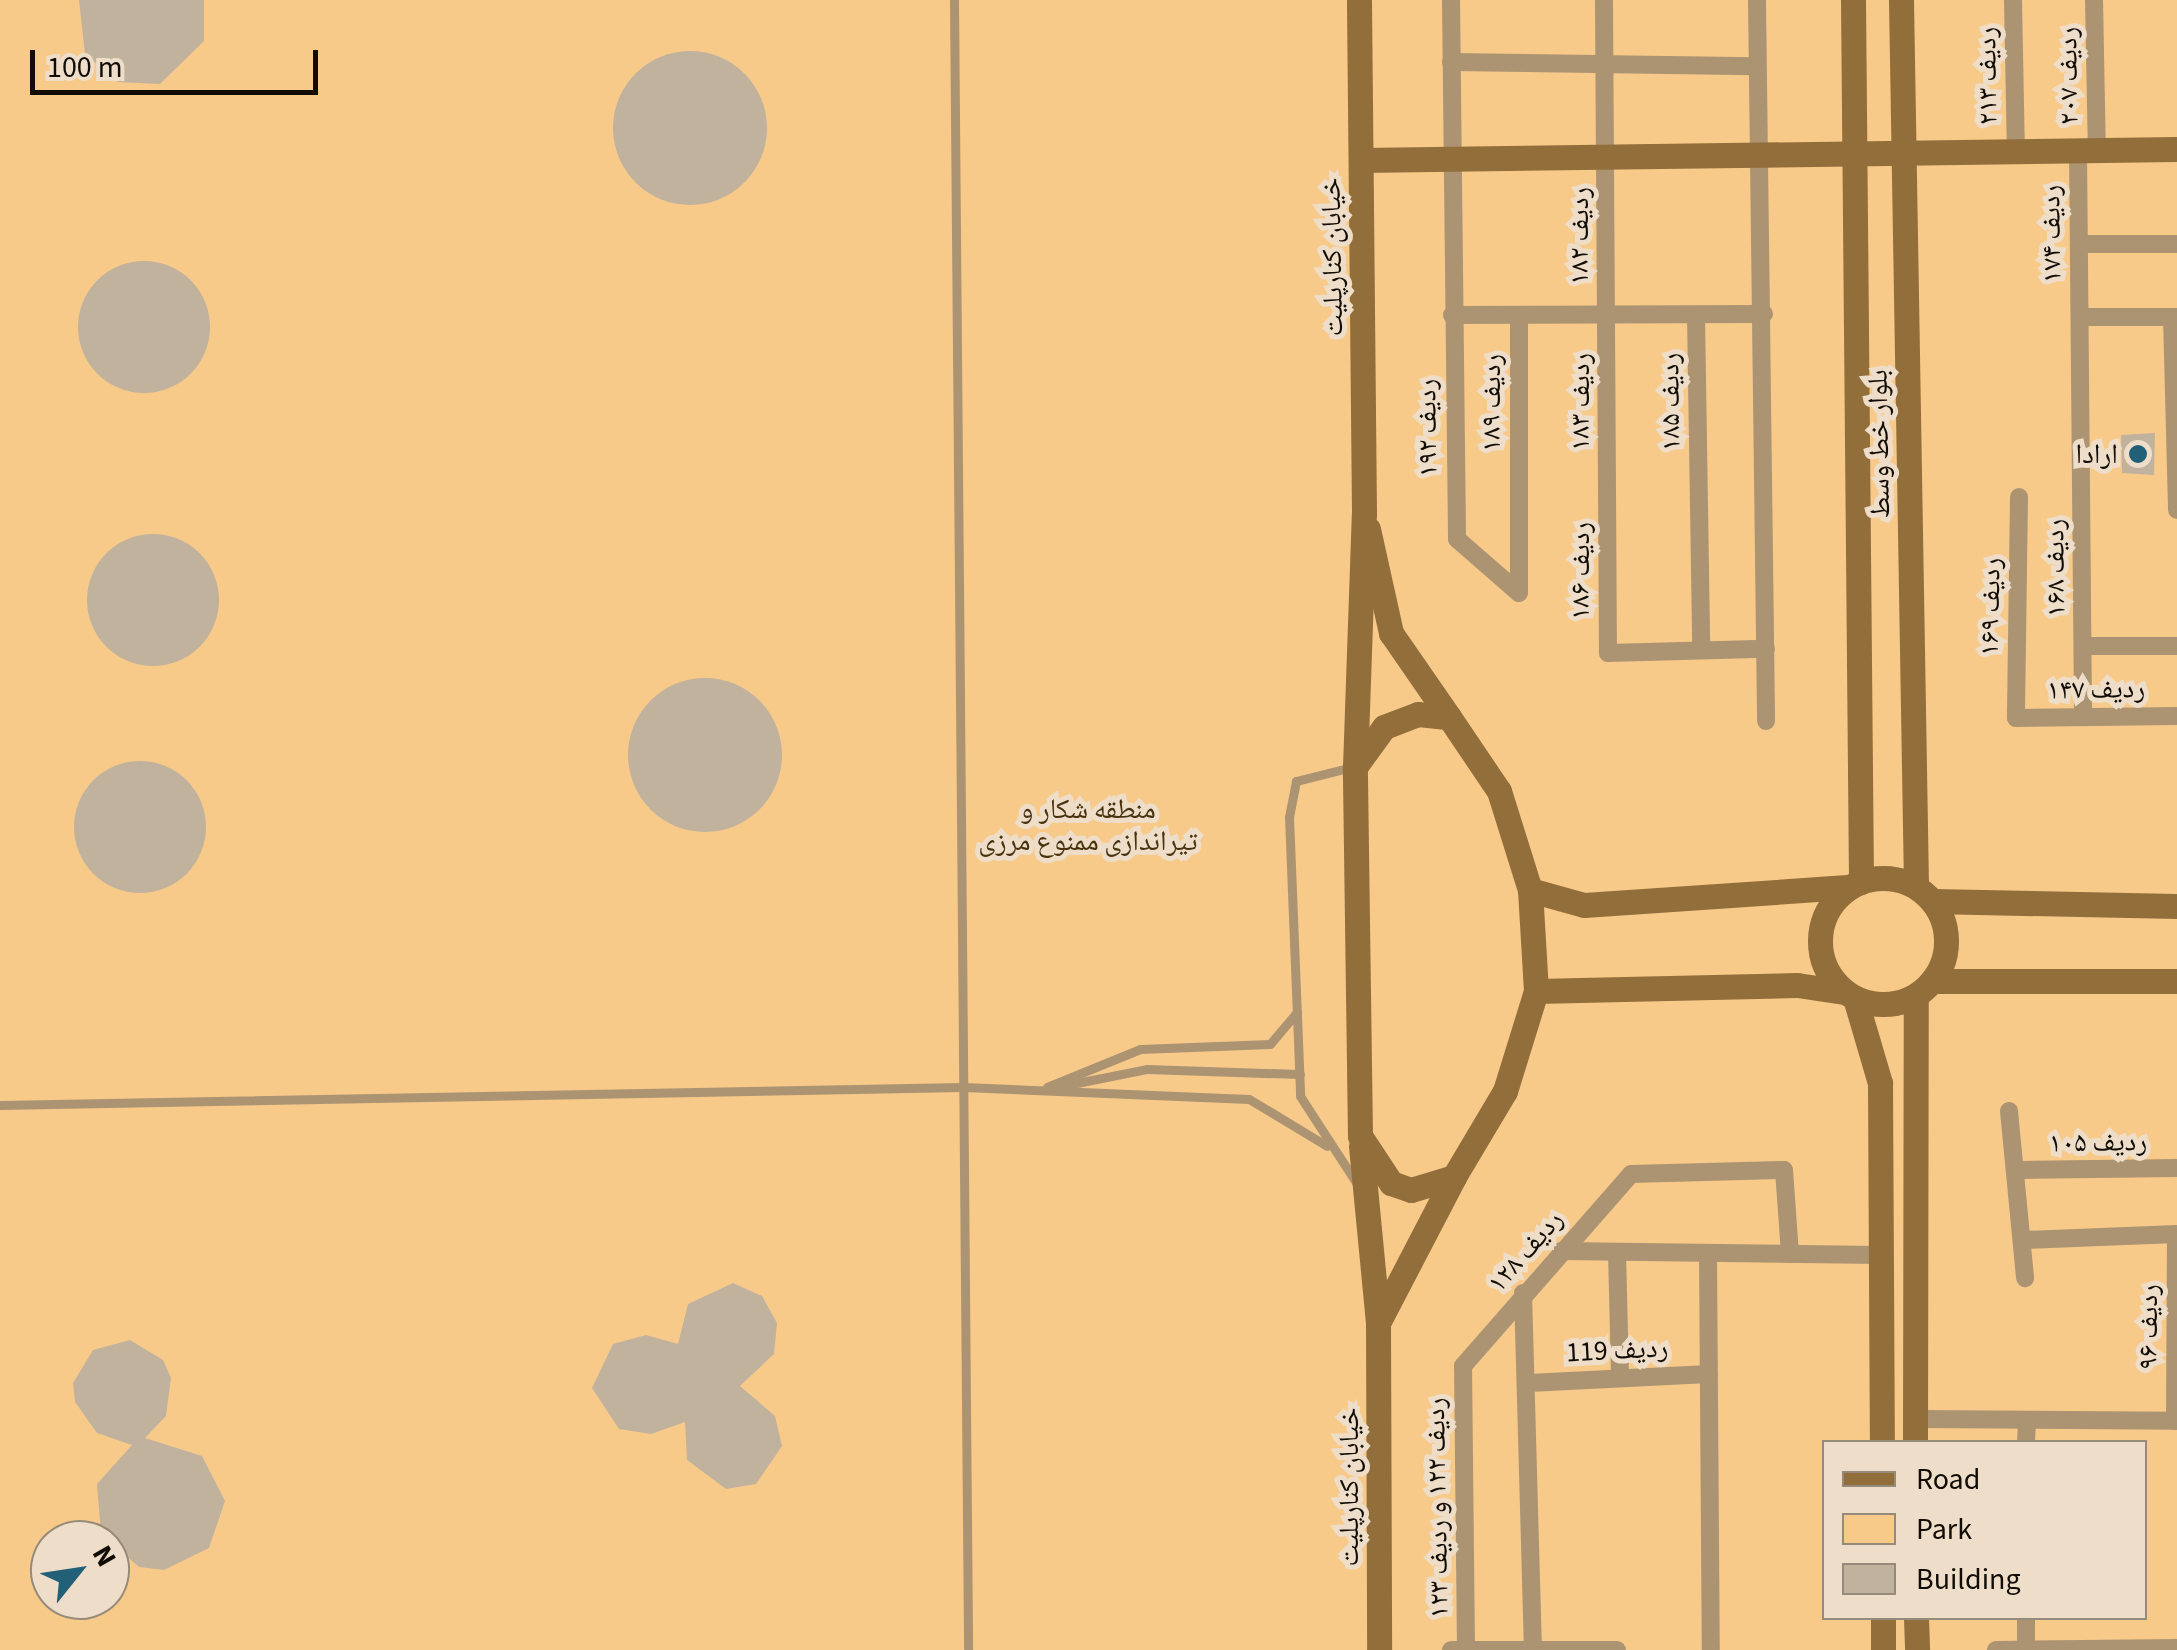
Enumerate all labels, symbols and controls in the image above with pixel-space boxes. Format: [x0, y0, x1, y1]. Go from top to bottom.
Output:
street label: ردیف ۲۱۳ [1969, 27, 2005, 125]
street label: ردیف ۲۰۷ [2050, 27, 2086, 125]
scale bar [35, 30, 322, 92]
text: 100 m [47, 46, 123, 89]
street label: خیابان کنارپلیت [1314, 177, 1350, 337]
street label: ردیف ۱۷۴ [2033, 185, 2069, 283]
street label: ردیف ۱۸۲ [1562, 187, 1596, 285]
street label: ردیف ۱۸۳ [1563, 353, 1597, 451]
street label: ردیف ۱۸۵ [1652, 353, 1688, 451]
street label: ردیف ۱۸۹ [1474, 354, 1508, 452]
street label: بلوار خط وسط [1861, 369, 1897, 519]
street label: ردیف ۱۹۲ [1409, 379, 1445, 477]
place label: ارادا [2076, 437, 2118, 471]
marker: ارادا [2127, 443, 2149, 465]
street label: ردیف ۱۶۸ [2037, 519, 2073, 617]
street label: ردیف ۱۸۶ [1563, 522, 1597, 620]
street label: ردیف ۱۶۹ [1972, 558, 2008, 656]
street label: ردیف ۱۴۷ [2047, 671, 2145, 707]
park label: منطقه شکار و تیراندازی ممنوع مرزی [978, 792, 1198, 858]
street label: ردیف ۱۰۵ [2049, 1124, 2147, 1160]
street label: ردیف ۱۲۸ [1480, 1203, 1570, 1299]
street label: ردیف ۹۶ [2131, 1284, 2165, 1370]
street label: ردیف 119 [1565, 1331, 1669, 1369]
street label: ردیف ۱۲۲ و ردیف ۱۲۳ [1418, 1397, 1456, 1619]
street label: خیابان کنارپلیت [1332, 1408, 1366, 1566]
legend [1822, 1440, 2147, 1620]
text: Road [1916, 1458, 1980, 1501]
text: Park [1916, 1508, 1972, 1551]
north arrow [30, 1520, 130, 1620]
text: N [82, 1538, 126, 1574]
text: Building [1916, 1558, 2021, 1601]

